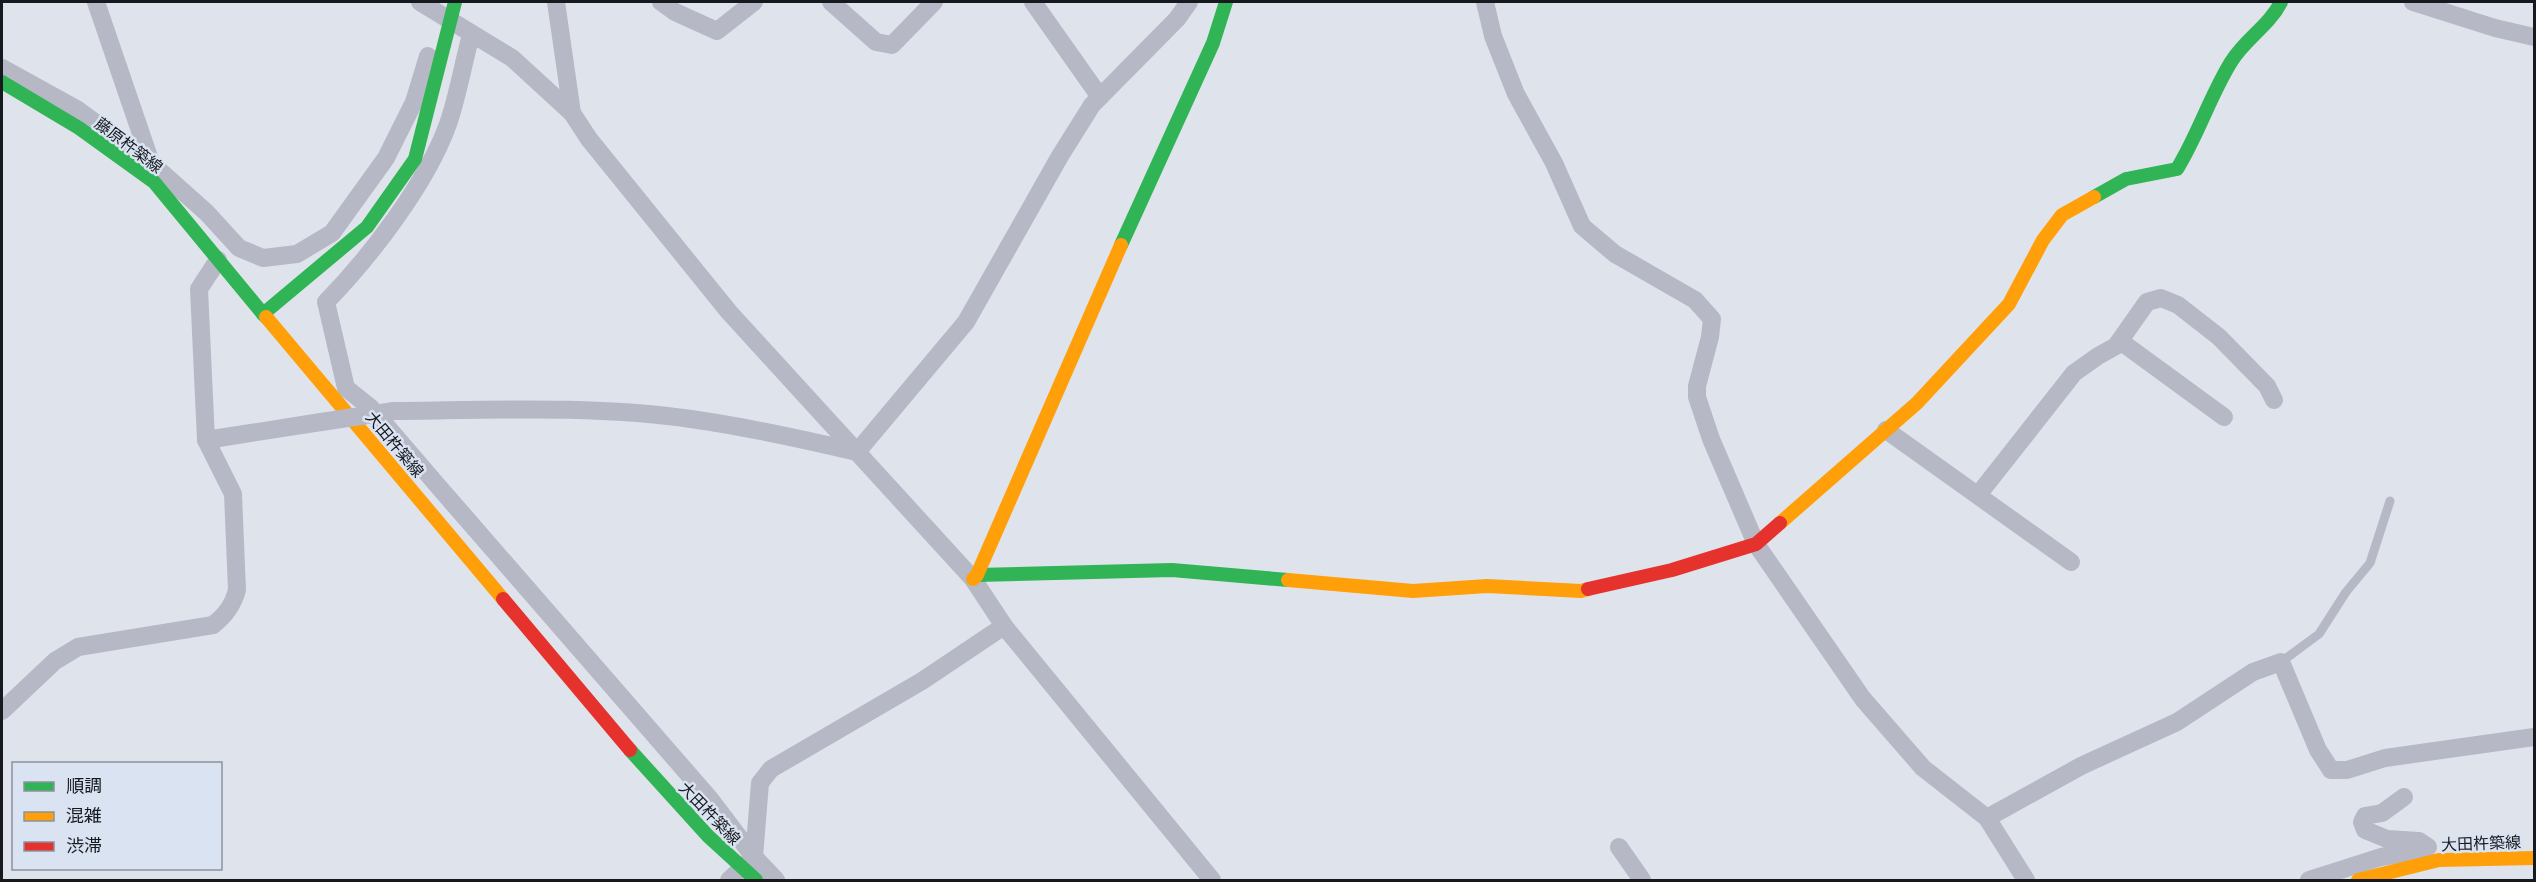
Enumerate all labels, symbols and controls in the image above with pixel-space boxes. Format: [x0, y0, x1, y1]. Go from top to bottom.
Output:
street label: 藤原杵築線 [91, 114, 166, 177]
street label: 大田杵築線 [362, 408, 428, 481]
legend [12, 762, 222, 870]
text: 順調 [66, 775, 102, 796]
street label: 大田杵築線 [675, 778, 744, 849]
text: 混雑 [66, 805, 102, 826]
street label: 大田杵築線 [2441, 833, 2521, 854]
text: 渋滞 [66, 835, 102, 856]

